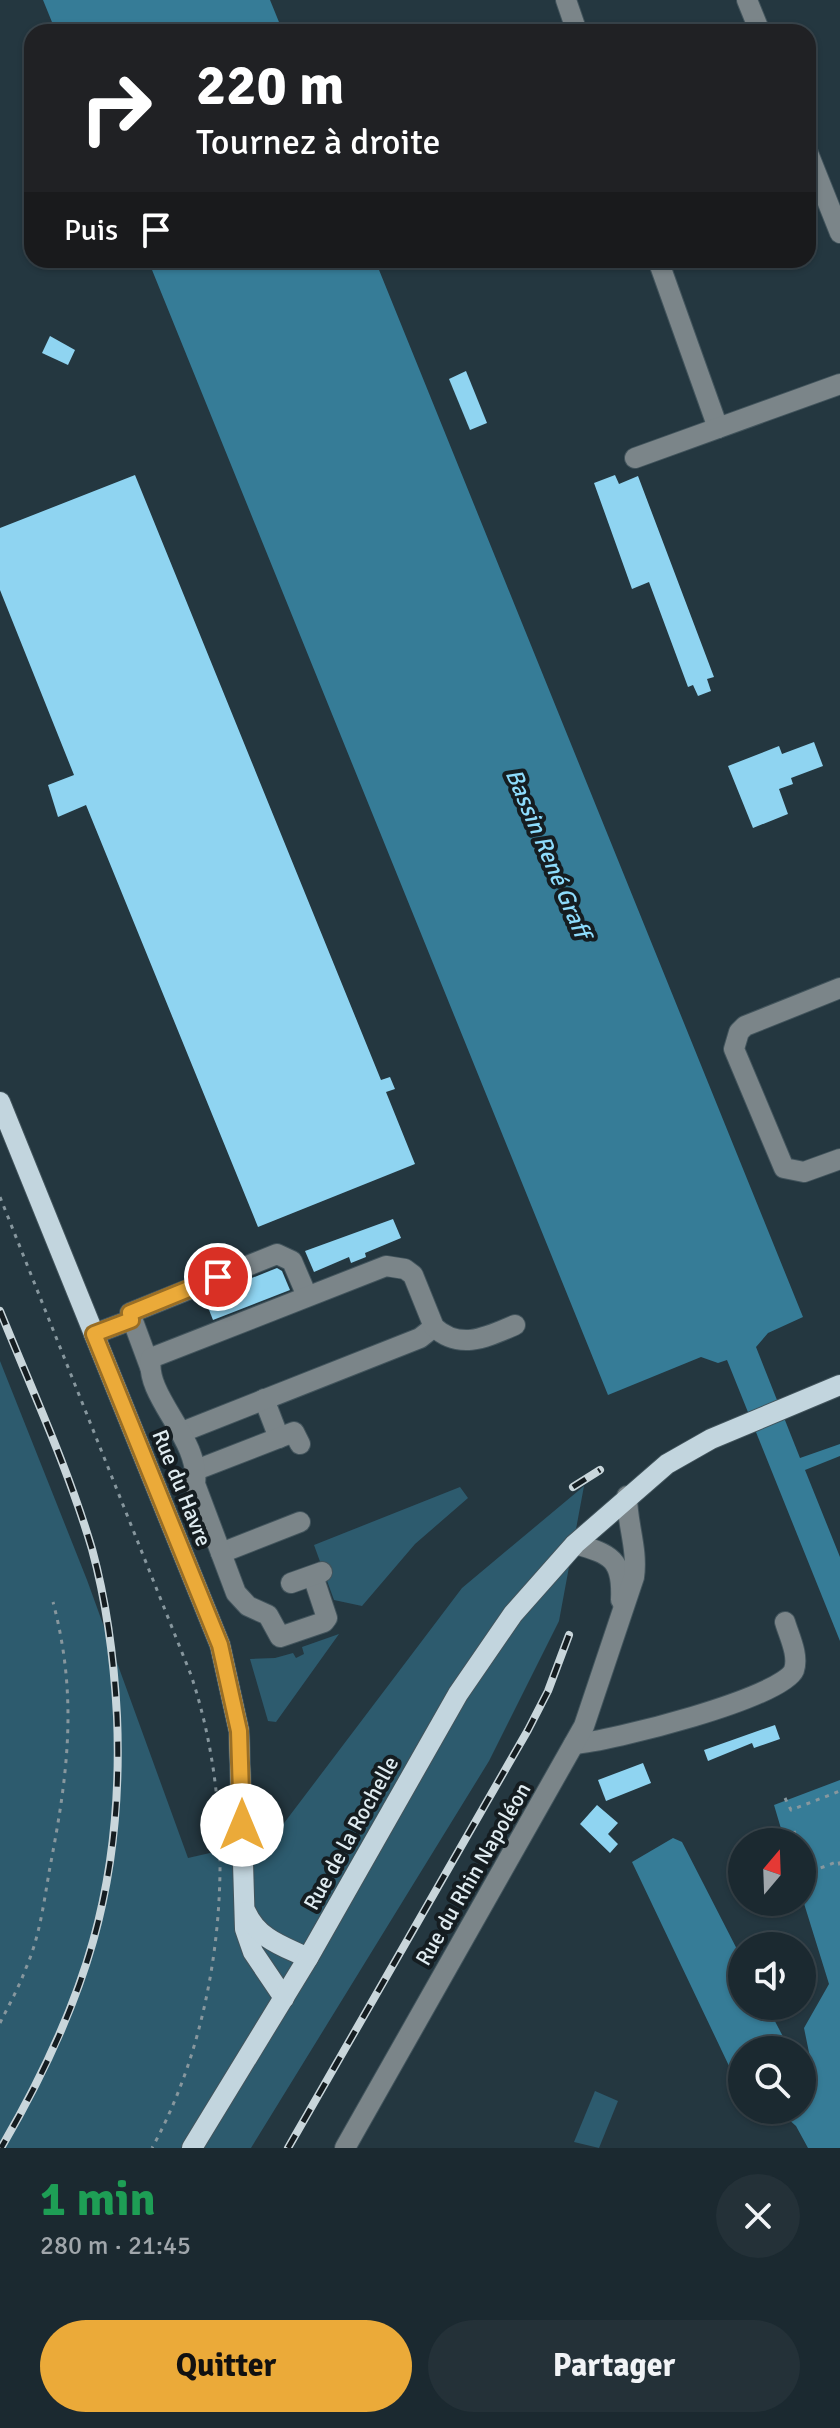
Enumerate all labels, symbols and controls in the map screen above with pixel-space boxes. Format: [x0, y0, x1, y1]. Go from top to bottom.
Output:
text: 220 m [196, 51, 344, 120]
icon: right [64, 56, 168, 160]
text: Tournez à droite [196, 120, 440, 165]
icon: arrive [134, 208, 178, 252]
text: Puis [64, 212, 118, 249]
water label: Bassin René Graff [499, 764, 599, 947]
pin [184, 1243, 252, 1311]
icon: arrive [196, 1255, 240, 1299]
street label: Rue du Havre [146, 1426, 218, 1550]
street label: Rue de la Rochelle [298, 1751, 404, 1915]
street label: Rue du Rhin Napoléon [410, 1778, 536, 1970]
position arrow [200, 1783, 284, 1867]
north arrow [728, 1828, 816, 1916]
map controls [728, 1828, 816, 2124]
button: sound [728, 1932, 816, 2020]
button: search [728, 2036, 816, 2124]
text: 1 min [40, 2170, 156, 2229]
button: close [716, 2174, 800, 2258]
text: 280 m · 21:45 [40, 2230, 191, 2262]
button: Quitter [40, 2320, 412, 2412]
button: Partager [428, 2320, 800, 2412]

